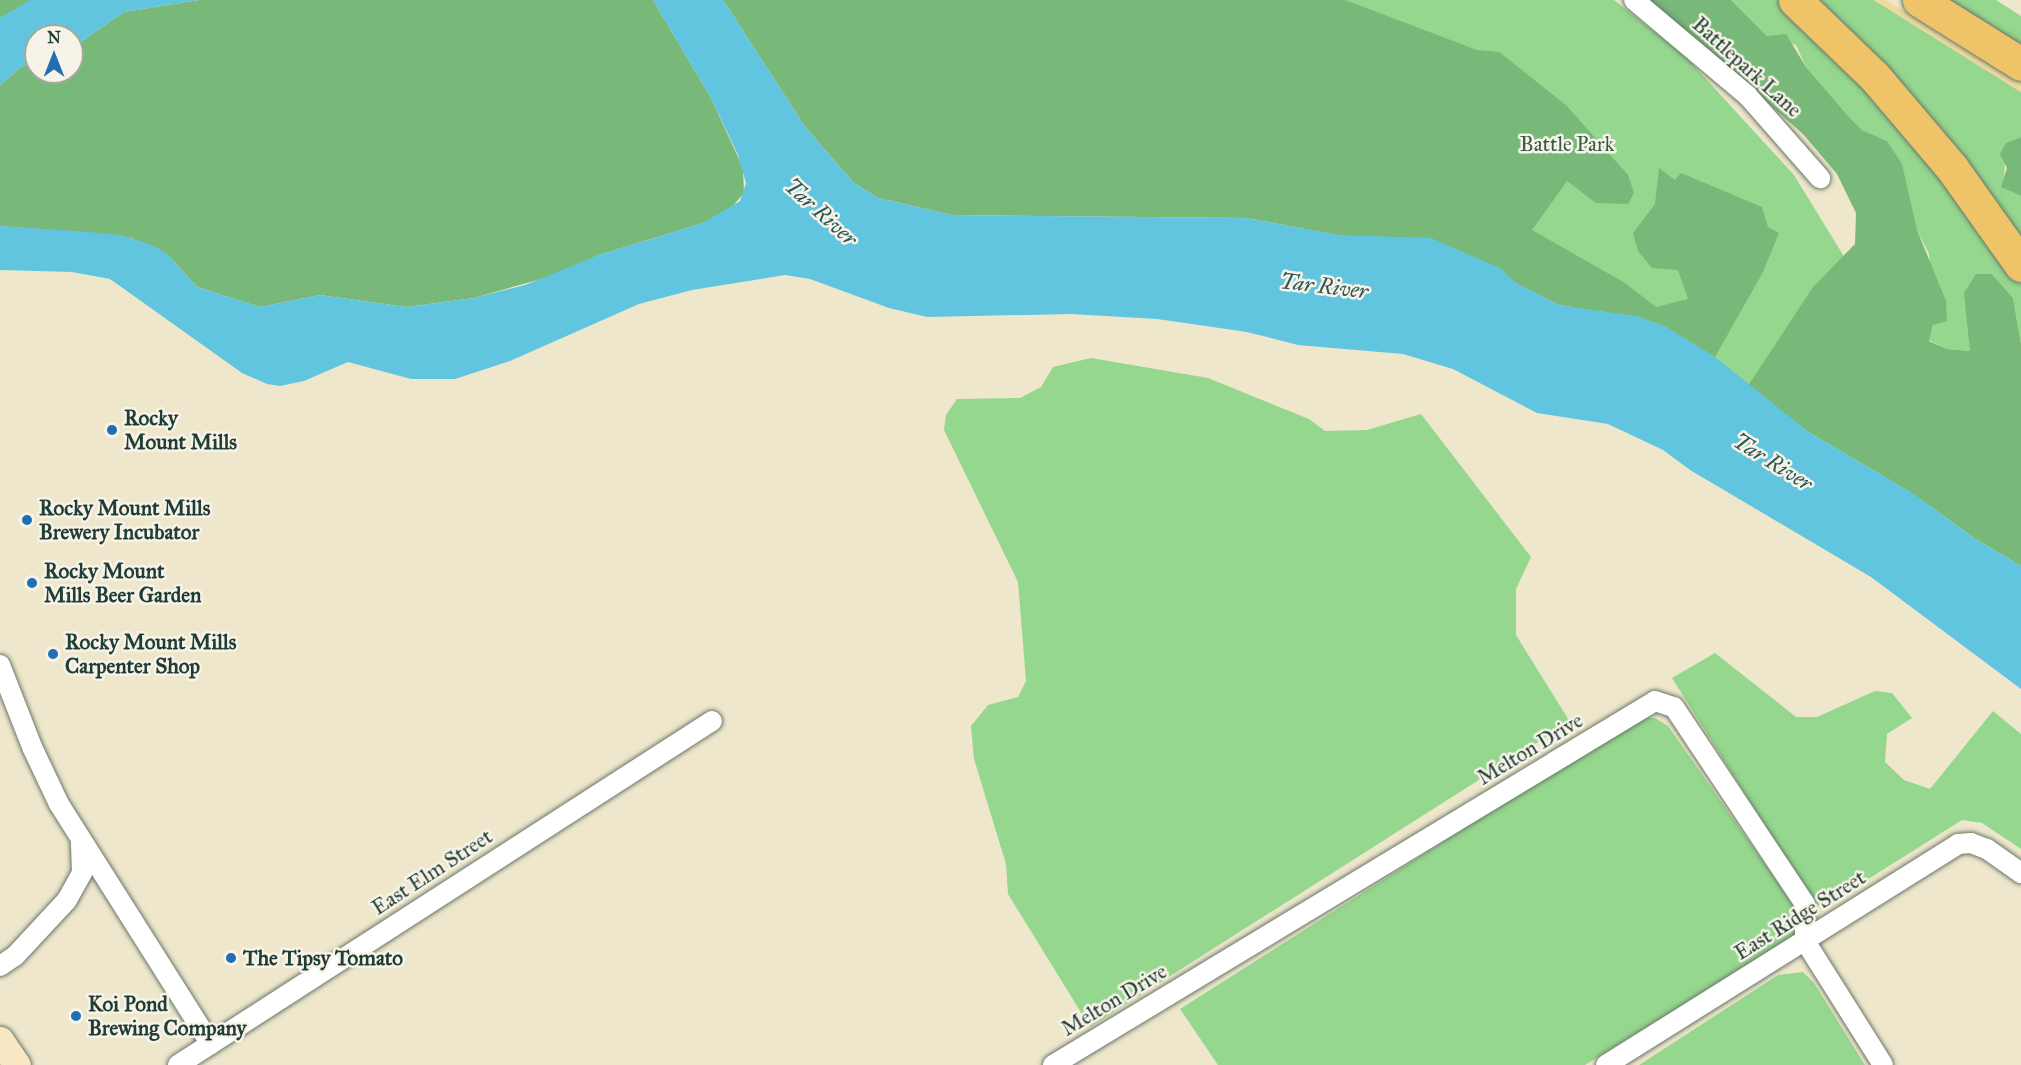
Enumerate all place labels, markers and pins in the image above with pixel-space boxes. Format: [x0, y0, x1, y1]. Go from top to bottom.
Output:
place label: Rocky Mount Mills [124, 405, 237, 455]
marker: Rocky Mount Mills [105, 423, 119, 437]
place label: Rocky Mount Mills Brewery Incubator [39, 495, 210, 545]
marker: Rocky Mount Mills Brewery Incubator [20, 513, 34, 527]
place label: Rocky Mount Mills Beer Garden [44, 558, 201, 608]
marker: Rocky Mount Mills Beer Garden [25, 576, 39, 590]
place label: Rocky Mount Mills Carpenter Shop [65, 629, 236, 679]
marker: Rocky Mount Mills Carpenter Shop [46, 647, 60, 661]
place label: The Tipsy Tomato [243, 945, 403, 971]
marker: The Tipsy Tomato [224, 951, 238, 965]
place label: Koi Pond Brewing Company [88, 991, 246, 1041]
marker: Koi Pond Brewing Company [69, 1009, 83, 1023]

